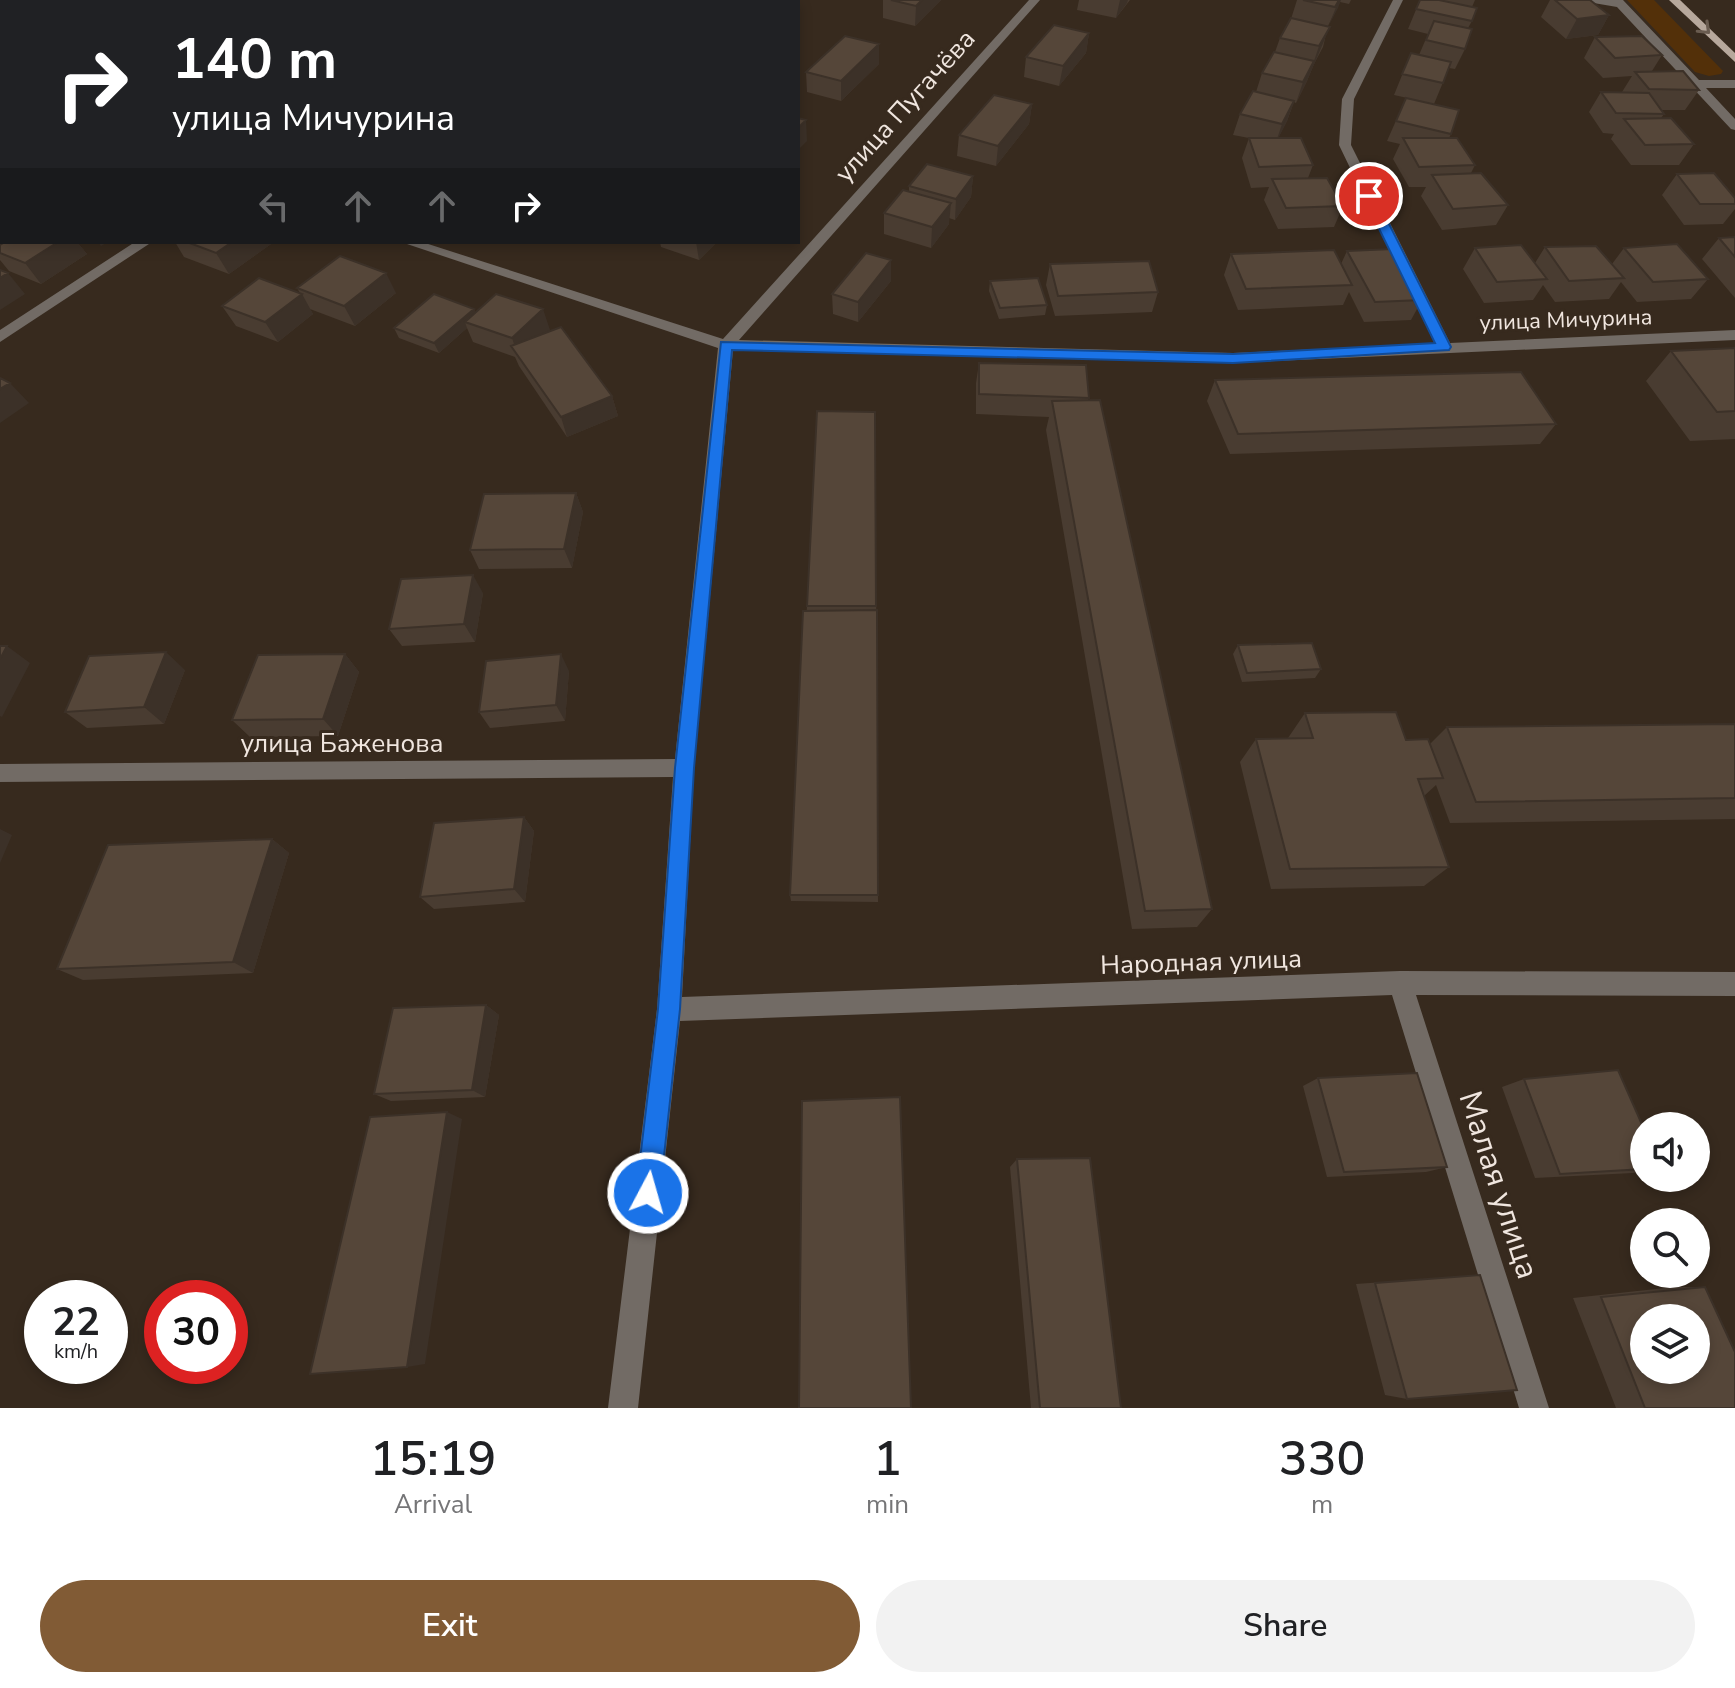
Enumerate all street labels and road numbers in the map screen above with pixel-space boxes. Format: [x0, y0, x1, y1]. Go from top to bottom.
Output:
street label: улица Пугачёва [827, 22, 983, 190]
street label: улица Мичурина [1479, 302, 1653, 338]
street label: улица Баженова [240, 726, 444, 761]
street label: Народная улица [1100, 941, 1302, 983]
street label: Малая улица [1448, 1086, 1550, 1284]

